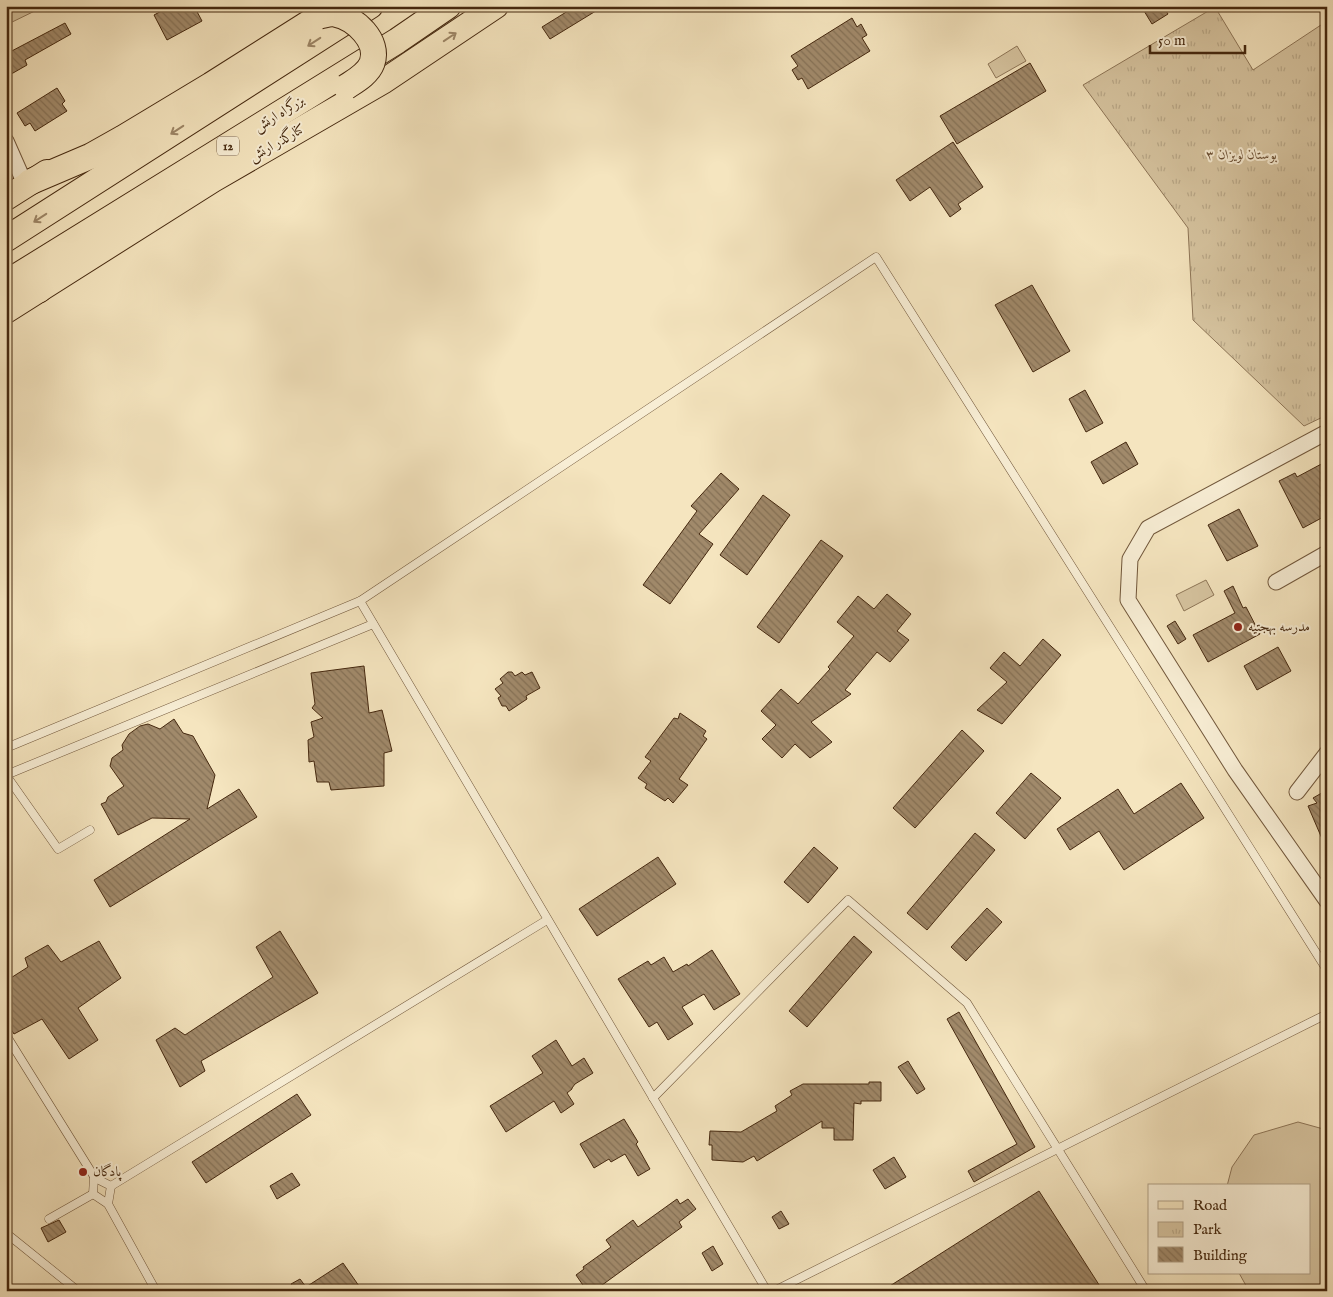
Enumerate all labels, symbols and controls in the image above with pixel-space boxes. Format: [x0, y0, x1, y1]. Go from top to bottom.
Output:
scale bar [1150, 22, 1246, 54]
text: 50 m [1158, 31, 1186, 50]
one-way arrow [442, 32, 456, 42]
one-way arrow [307, 37, 321, 47]
street label: بزرگراه ارتش [250, 90, 308, 137]
street label: کنارگذر ارتش [245, 118, 308, 166]
one-way arrow [171, 125, 185, 135]
road number: 12 [217, 136, 239, 156]
park label: بوستان لویزان ۳ [1206, 146, 1277, 164]
one-way arrow [34, 213, 48, 223]
place label: مدرسه بهجتیه [1248, 618, 1310, 636]
marker: مدرسه بهجتیه [1232, 621, 1244, 633]
place label: پادگان [93, 1163, 123, 1182]
marker: پادگان [77, 1166, 89, 1178]
legend [1148, 1184, 1310, 1274]
text: Road [1193, 1196, 1228, 1215]
text: Park [1193, 1220, 1223, 1239]
text: Building [1193, 1246, 1248, 1265]

